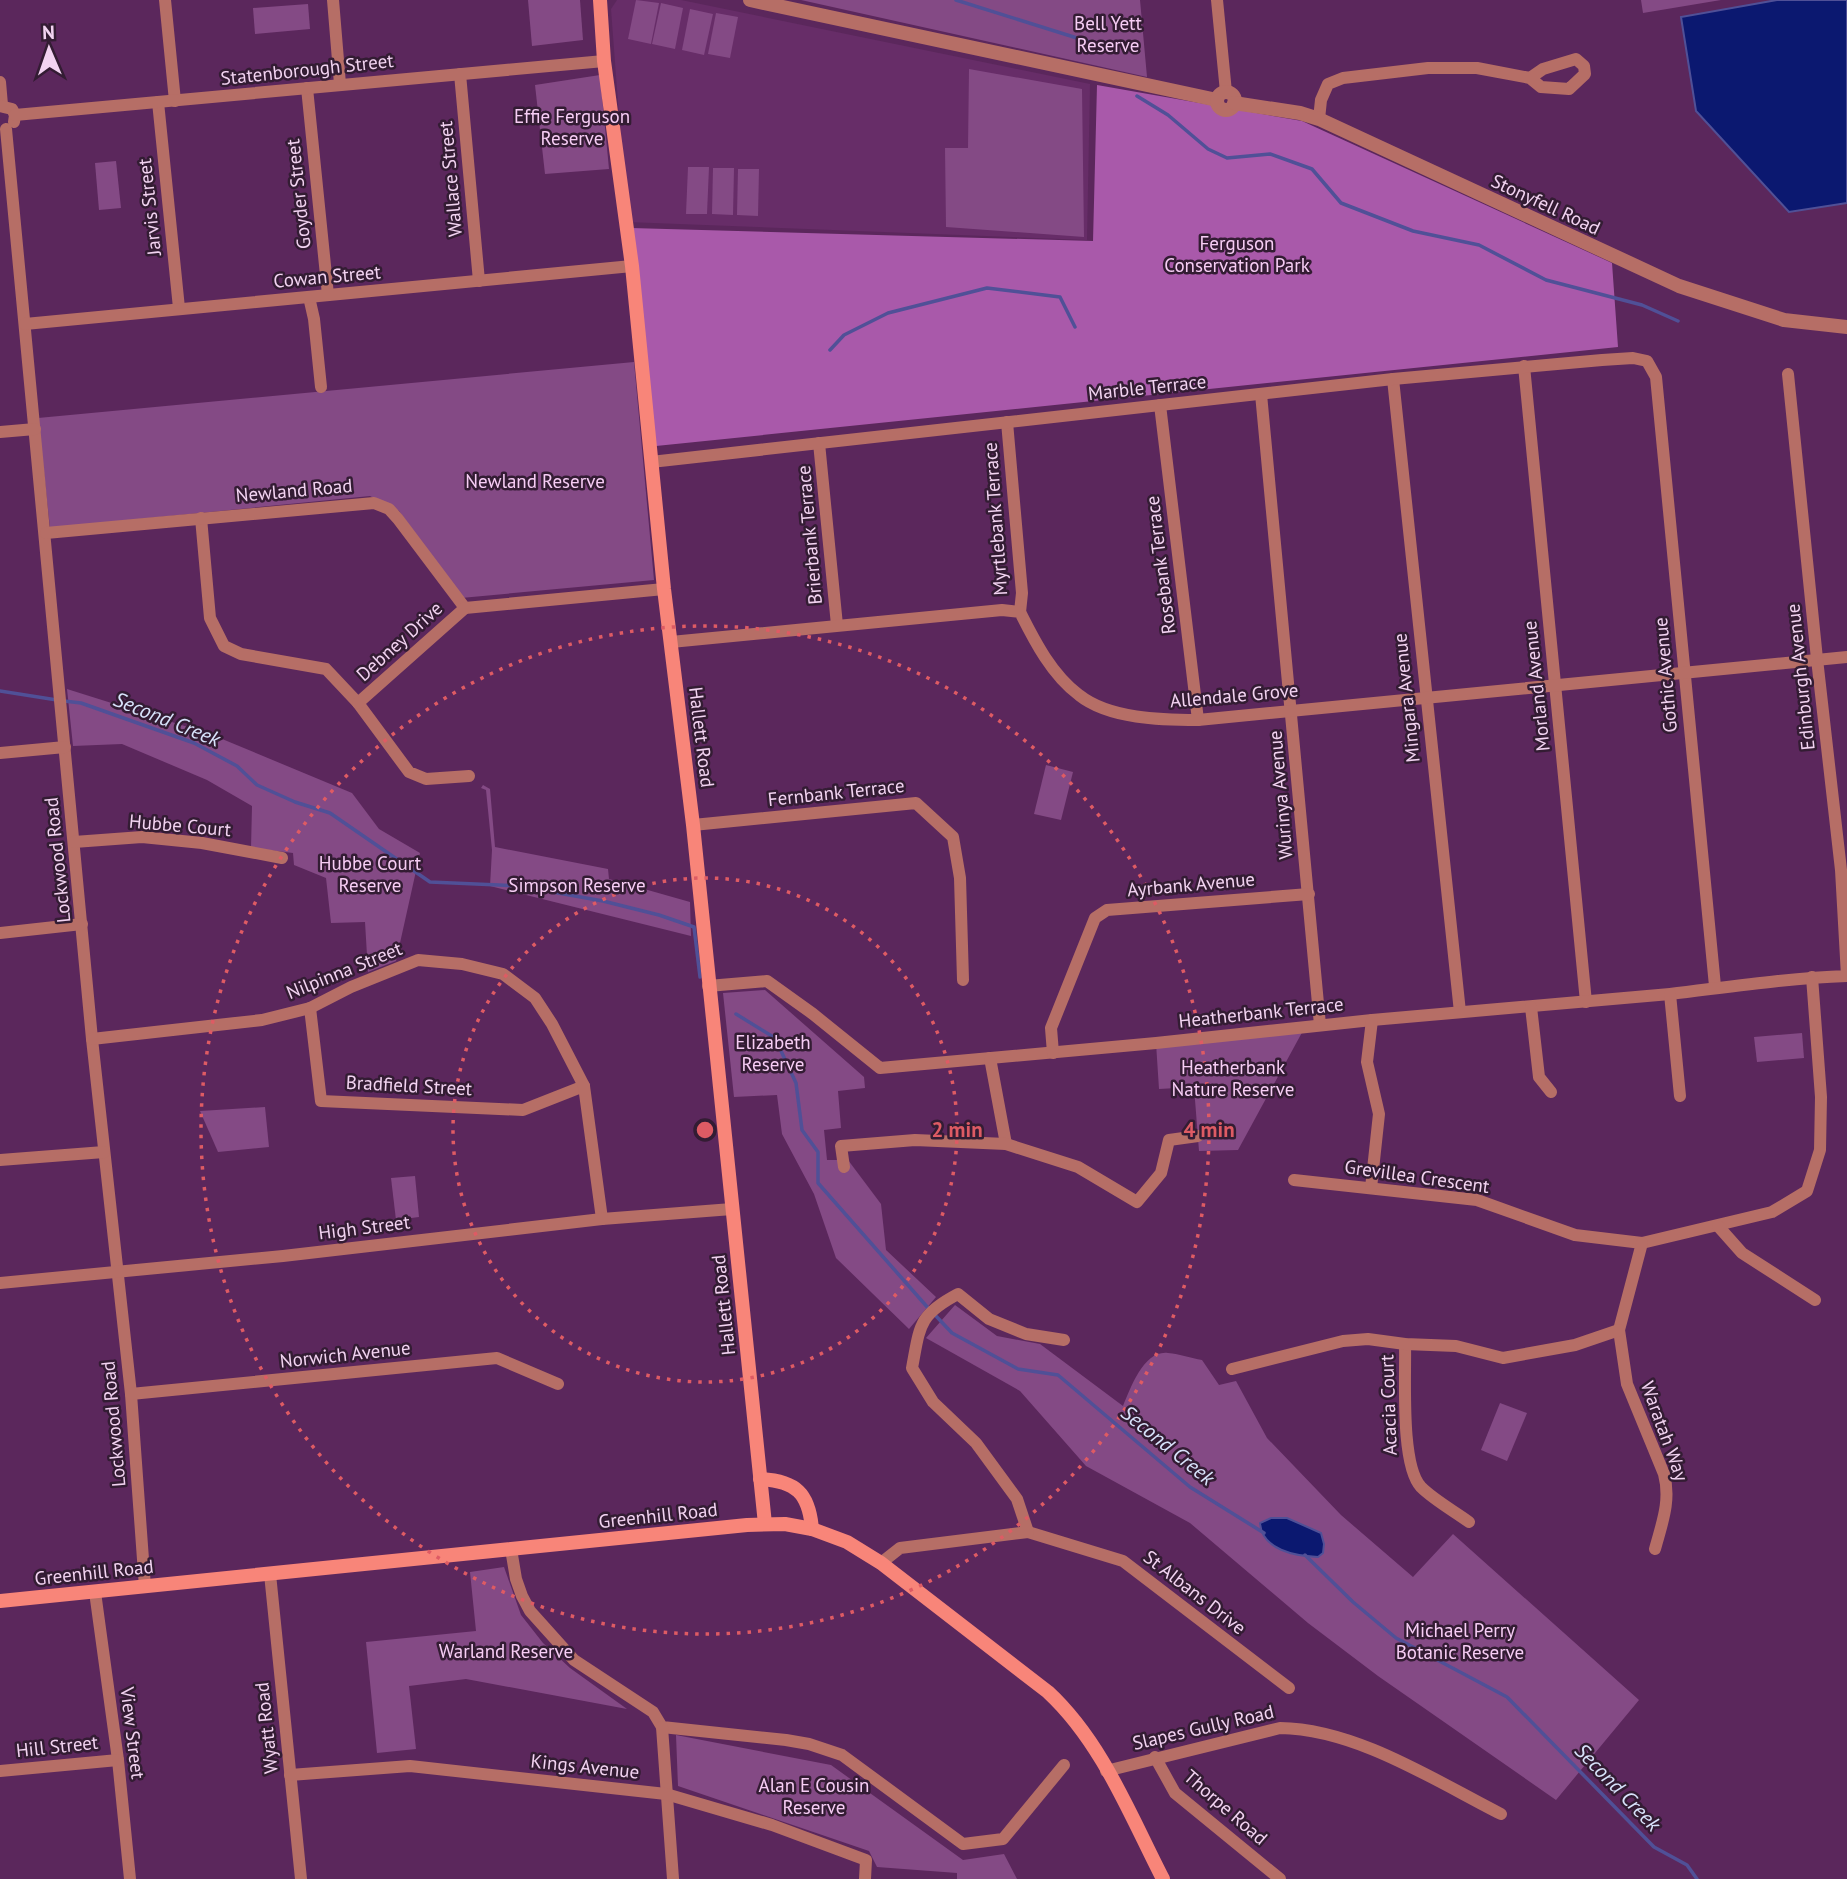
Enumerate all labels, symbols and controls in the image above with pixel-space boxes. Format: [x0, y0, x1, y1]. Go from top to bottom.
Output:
park label: Bell Yett Reserve [1074, 11, 1142, 57]
north arrow [14, 14, 84, 84]
text: N [42, 20, 55, 44]
street label: Statenborough Street [219, 48, 395, 90]
park label: Effie Ferguson Reserve [514, 104, 630, 150]
street label: Wallace Street [433, 119, 467, 238]
street label: Goyder Street [280, 137, 316, 250]
street label: Jarvis Street [132, 157, 166, 258]
street label: Stonyfell Road [1488, 168, 1604, 240]
park label: Ferguson Conservation Park [1164, 231, 1310, 277]
street label: Cowan Street [272, 259, 382, 293]
street label: Marble Terrace [1087, 369, 1207, 405]
street label: Myrtlebank Terrace [978, 442, 1012, 596]
street label: Brierbank Terrace [791, 464, 827, 606]
park label: Newland Reserve [465, 469, 605, 493]
street label: Newland Road [235, 473, 353, 507]
street label: Rosebank Terrace [1140, 494, 1180, 636]
street label: Debney Drive [351, 596, 447, 686]
street label: Edinburgh Avenue [1780, 603, 1820, 751]
street label: Gothic Avenue [1648, 616, 1682, 734]
street label: Morland Avenue [1517, 620, 1555, 752]
street label: Mingara Avenue [1387, 632, 1425, 764]
street label: Allendale Grove [1169, 677, 1299, 713]
water label: Second Creek [110, 685, 226, 753]
street label: Hallett Road [684, 685, 720, 789]
street label: Wurinya Avenue [1262, 730, 1298, 860]
street label: Fernbank Terrace [766, 773, 906, 811]
street label: Lockwood Road [38, 796, 76, 924]
street label: Hubbe Court [128, 809, 233, 841]
park label: Hubbe Court Reserve [319, 851, 422, 897]
street label: Ayrbank Avenue [1126, 866, 1256, 902]
park label: Simpson Reserve [508, 873, 646, 897]
street label: Nilpinna Street [283, 936, 406, 1004]
street label: Heatherbank Terrace [1177, 991, 1345, 1033]
park label: Elizabeth Reserve [735, 1030, 811, 1076]
park label: Heatherbank Nature Reserve [1172, 1055, 1294, 1101]
street label: Bradfield Street [345, 1070, 473, 1100]
text: 2 min [931, 1116, 983, 1143]
text: 4 min [1183, 1116, 1235, 1143]
centre of rings [693, 1118, 717, 1142]
street label: Grevillea Crescent [1343, 1154, 1492, 1198]
street label: High Street [317, 1209, 412, 1245]
street label: Hallett Road [706, 1253, 740, 1357]
street label: Norwich Avenue [278, 1335, 412, 1373]
street label: Acacia Court [1374, 1354, 1402, 1456]
street label: Lockwood Road [96, 1360, 130, 1488]
street label: Waratah Way [1636, 1378, 1694, 1484]
water label: Second Creek [1116, 1399, 1222, 1492]
street label: Greenhill Road [597, 1497, 719, 1533]
street label: St Albans Drive [1139, 1545, 1251, 1639]
street label: Greenhill Road [33, 1554, 155, 1590]
park label: Michael Perry Botanic Reserve [1396, 1618, 1524, 1664]
park label: Warland Reserve [439, 1639, 573, 1663]
street label: Wyatt Road [249, 1681, 283, 1775]
street label: View Street [115, 1685, 151, 1781]
street label: Slapes Gully Road [1130, 1699, 1276, 1755]
street label: Hill Street [15, 1730, 100, 1762]
water label: Second Creek [1569, 1737, 1668, 1838]
street label: Kings Avenue [529, 1748, 641, 1784]
street label: Thorpe Road [1179, 1764, 1273, 1850]
park label: Alan E Cousin Reserve [759, 1773, 869, 1819]

